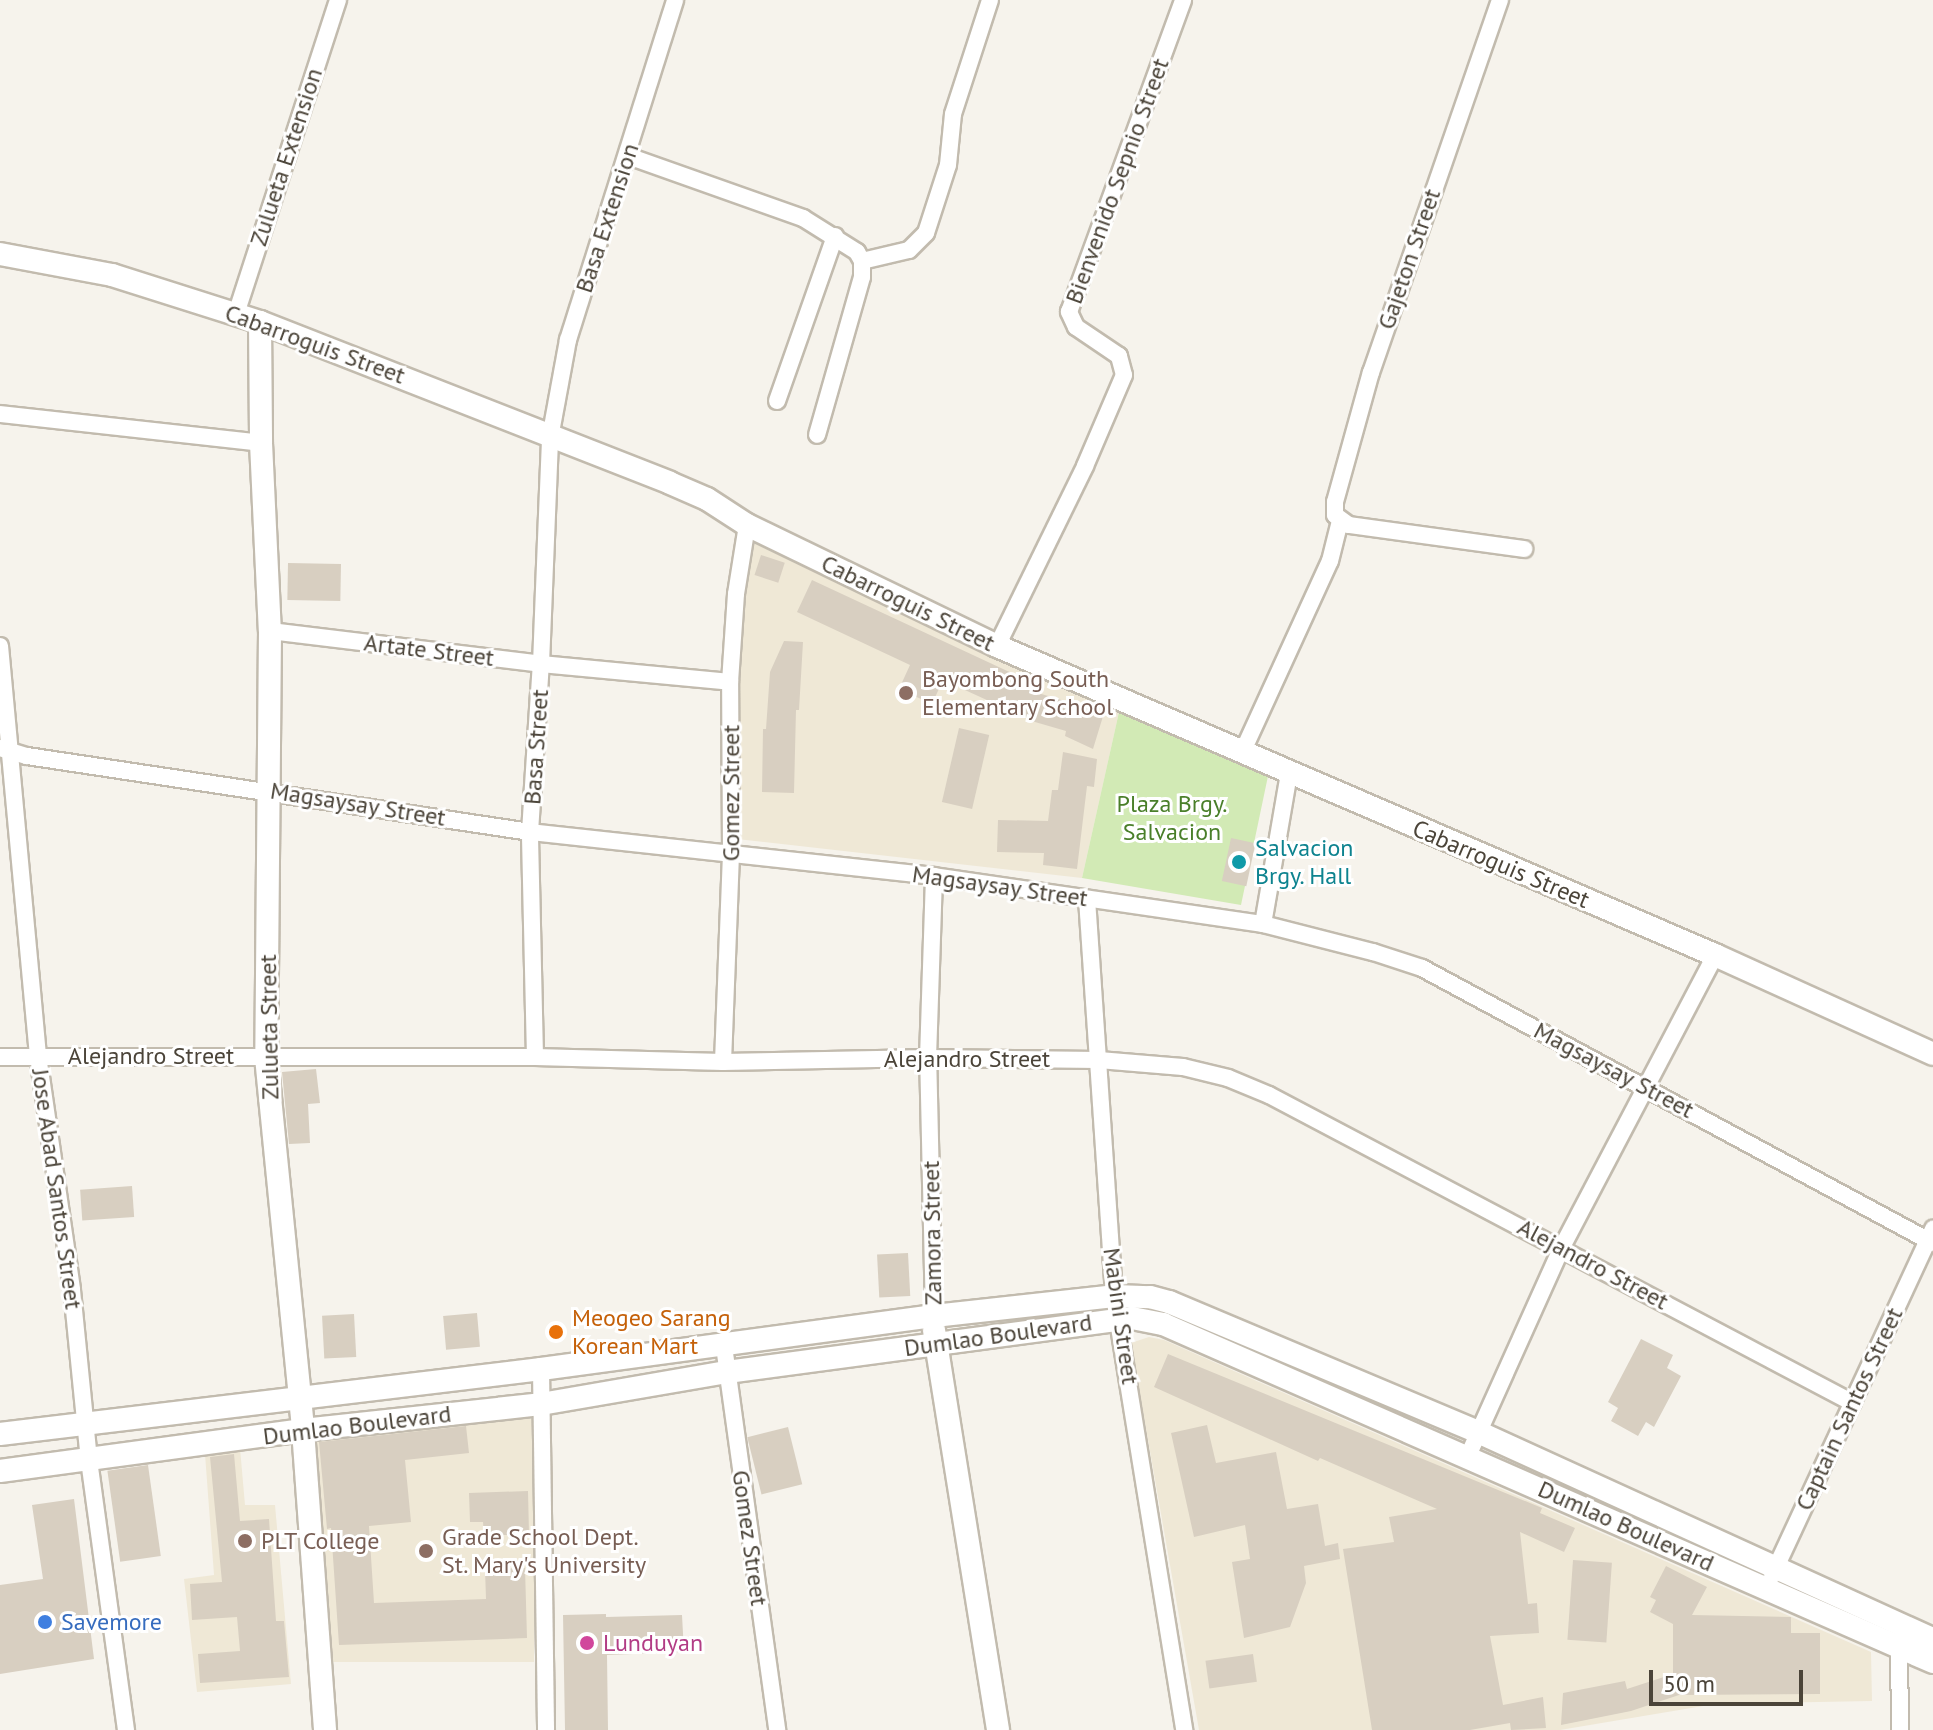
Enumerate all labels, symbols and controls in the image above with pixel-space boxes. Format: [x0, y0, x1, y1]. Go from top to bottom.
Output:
street label: Bienvenido Sepnio Street [1059, 54, 1175, 308]
street label: Zulueta Extension [244, 65, 328, 249]
street label: Basa Extension [569, 140, 645, 296]
street label: Gajeton Street [1371, 185, 1447, 333]
street label: Cabarroguis Street [221, 298, 409, 390]
street label: Cabarroguis Street [817, 549, 999, 657]
street label: Artate Street [362, 628, 496, 672]
place label: Bayombong South Elementary School [922, 665, 1114, 721]
marker: Bayombong South Elementary School [897, 684, 915, 702]
street label: Basa Street [518, 688, 554, 806]
street label: Gomez Street [717, 724, 745, 862]
street label: Magsaysay Street [268, 776, 448, 832]
park label: Plaza Brgy. Salvacion [1116, 790, 1228, 846]
street label: Cabarroguis Street [1408, 814, 1594, 914]
place label: Salvacion Brgy. Hall [1255, 834, 1353, 890]
marker: Salvacion Brgy. Hall [1230, 853, 1248, 871]
street label: Magsaysay Street [910, 859, 1090, 913]
street label: Zulueta Street [253, 954, 285, 1100]
street label: Magsaysay Street [1529, 1016, 1699, 1124]
street label: Alejandro Street [68, 1042, 234, 1070]
street label: Alejandro Street [884, 1045, 1050, 1073]
street label: Jose Abad Santos Street [26, 1067, 88, 1311]
street label: Zamora Street [916, 1160, 948, 1306]
street label: Alejandro Street [1513, 1212, 1673, 1316]
street label: Mabini Street [1097, 1246, 1145, 1386]
street label: Captain Santos Street [1789, 1303, 1909, 1515]
place label: Meogeo Sarang Korean Mart [572, 1304, 731, 1360]
street label: Dumlao Boulevard [902, 1308, 1094, 1362]
marker: Meogeo Sarang Korean Mart [547, 1323, 565, 1341]
street label: Dumlao Boulevard [261, 1399, 453, 1451]
street label: Gomez Street [726, 1468, 774, 1608]
street label: Dumlao Boulevard [1534, 1474, 1718, 1578]
place label: Grade School Dept. St. Mary's University [442, 1523, 648, 1579]
place label: PLT College [261, 1527, 380, 1555]
marker: PLT College [236, 1532, 254, 1550]
marker: Grade School Dept. St. Mary's University [417, 1542, 435, 1560]
place label: Savemore [61, 1608, 162, 1636]
marker: Savemore [36, 1613, 54, 1631]
place label: Lunduyan [603, 1629, 703, 1657]
marker: Lunduyan [578, 1634, 596, 1652]
scale bar [1653, 1654, 1807, 1704]
text: 50 m [1663, 1668, 1715, 1699]

